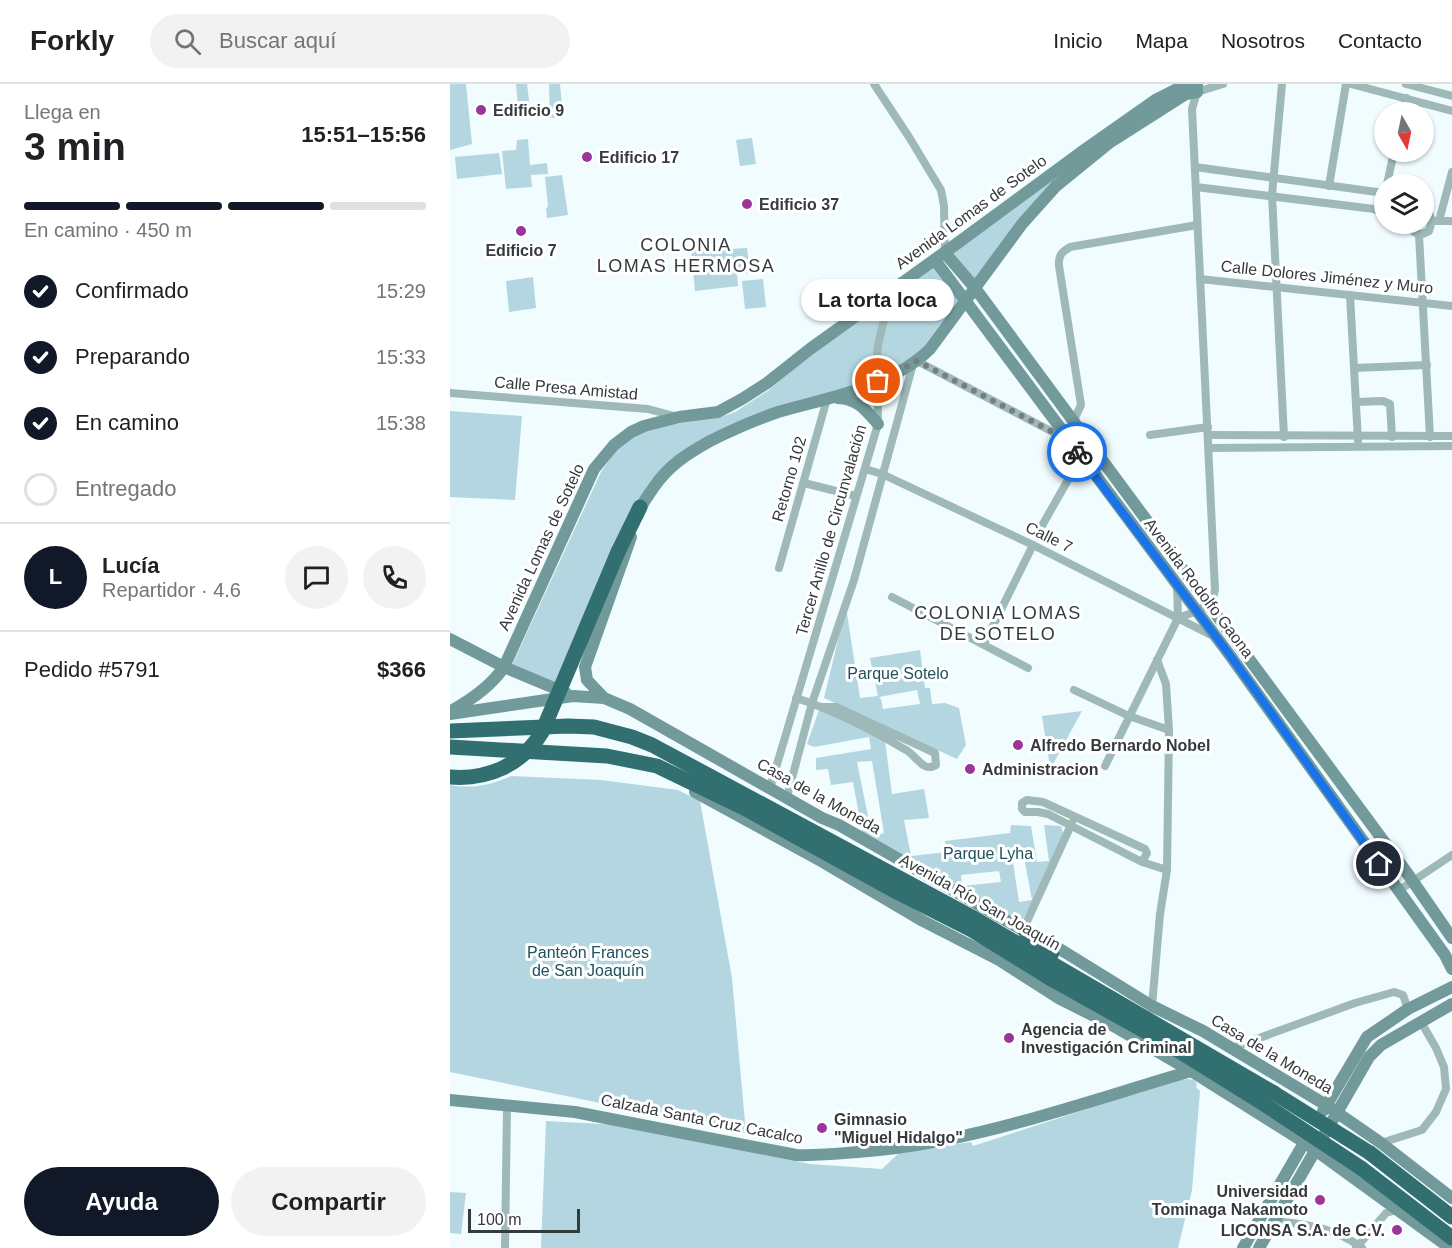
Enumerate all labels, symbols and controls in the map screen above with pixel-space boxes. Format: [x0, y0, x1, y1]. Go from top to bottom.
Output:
search box [150, 14, 570, 68]
text: Forkly [30, 25, 114, 56]
icon: search [171, 25, 204, 58]
text: Buscar aquí [219, 28, 336, 53]
text: Inicio [1053, 29, 1102, 52]
text: Mapa [1135, 29, 1188, 52]
text: Nosotros [1221, 29, 1305, 52]
text: Contacto [1338, 29, 1422, 52]
text: Llega en [24, 101, 101, 123]
place label: Edificio 9 [493, 102, 564, 119]
north arrow [1374, 102, 1434, 162]
map controls [1374, 102, 1434, 234]
marker: Edificio 9 [474, 103, 488, 117]
text: 15:51–15:56 [301, 122, 426, 147]
text: 3 min [24, 125, 126, 168]
place label: Edificio 17 [599, 149, 679, 166]
marker: Edificio 17 [580, 150, 594, 164]
street label: Avenida Lomas de Sotelo [892, 152, 1050, 272]
button: layers [1374, 174, 1434, 234]
place label: Edificio 37 [759, 196, 839, 213]
marker: Edificio 37 [740, 197, 754, 211]
text: En camino · 450 m [24, 219, 192, 241]
marker: Edificio 7 [514, 224, 528, 238]
district label: COLONIA LOMAS HERMOSA [597, 235, 775, 276]
place label: Edificio 7 [485, 242, 557, 259]
street label: Calle Dolores Jiménez y Muro [1220, 257, 1434, 297]
icon: check [24, 275, 57, 308]
text: Confirmado [75, 278, 189, 303]
callout: La torta loca [802, 279, 954, 321]
text: 15:29 [376, 280, 426, 302]
text: La torta loca [818, 289, 937, 311]
icon: check [24, 341, 57, 374]
text: Preparando [75, 344, 190, 369]
text: 15:33 [376, 346, 426, 368]
pin [852, 355, 903, 406]
icon: bag [861, 364, 894, 397]
street label: Calle Presa Amistad [494, 373, 638, 403]
icon: check [24, 407, 57, 440]
text: En camino [75, 410, 179, 435]
text: 15:38 [376, 412, 426, 434]
courier [1047, 422, 1107, 482]
street label: Tercer Anillo de Circunvalación [793, 423, 869, 637]
street label: Retorno 102 [769, 434, 809, 524]
icon: bike [1061, 436, 1094, 469]
street label: Avenida Lomas de Sotelo [495, 461, 587, 633]
text: Entregado [75, 476, 177, 501]
street label: Avenida Rodolfo Gaona [1141, 515, 1257, 661]
street label: Calle 7 [1023, 518, 1075, 556]
button: chat [285, 546, 348, 609]
button: phone [363, 546, 426, 609]
text: Lucía [102, 553, 159, 578]
text: L [49, 564, 62, 589]
text: Repartidor · 4.6 [102, 579, 241, 601]
district label: COLONIA LOMAS DE SOTELO [914, 603, 1082, 644]
text: Pedido #5791 [24, 657, 160, 682]
text: $366 [377, 657, 426, 682]
park label: Parque Sotelo [847, 665, 949, 682]
place label: Alfredo Bernardo Nobel [1030, 737, 1210, 754]
marker: Alfredo Bernardo Nobel [1011, 738, 1025, 752]
street label: Casa de la Moneda [754, 755, 884, 837]
place label: Administracion [982, 761, 1098, 778]
marker: Administracion [963, 762, 977, 776]
pin [1353, 838, 1404, 889]
park label: Parque Lyha [943, 845, 1033, 862]
icon: home [1362, 847, 1395, 880]
street label: Avenida Río San Joaquín [897, 851, 1063, 953]
park label: Panteón Frances de San Joaquín [527, 944, 649, 979]
street label: Casa de la Moneda [1208, 1011, 1336, 1097]
place label: Agencia de Investigación Criminal [1021, 1021, 1192, 1056]
marker: Agencia de Investigación Criminal [1002, 1031, 1016, 1045]
street label: Calzada Santa Cruz Cacalco [600, 1091, 805, 1147]
place label: Gimnasio "Miguel Hidalgo" [834, 1111, 963, 1146]
marker: Gimnasio "Miguel Hidalgo" [815, 1121, 829, 1135]
button: Ayuda [24, 1167, 219, 1236]
button: Compartir [231, 1167, 426, 1236]
place label: Universidad Tominaga Nakamoto [1152, 1183, 1308, 1218]
marker: Universidad Tominaga Nakamoto [1313, 1193, 1327, 1207]
scale bar [468, 1206, 580, 1234]
text: 100 m [477, 1211, 521, 1228]
place label: LICONSA S.A. de C.V. [1221, 1222, 1385, 1239]
marker: LICONSA S.A. de C.V. [1390, 1223, 1404, 1237]

